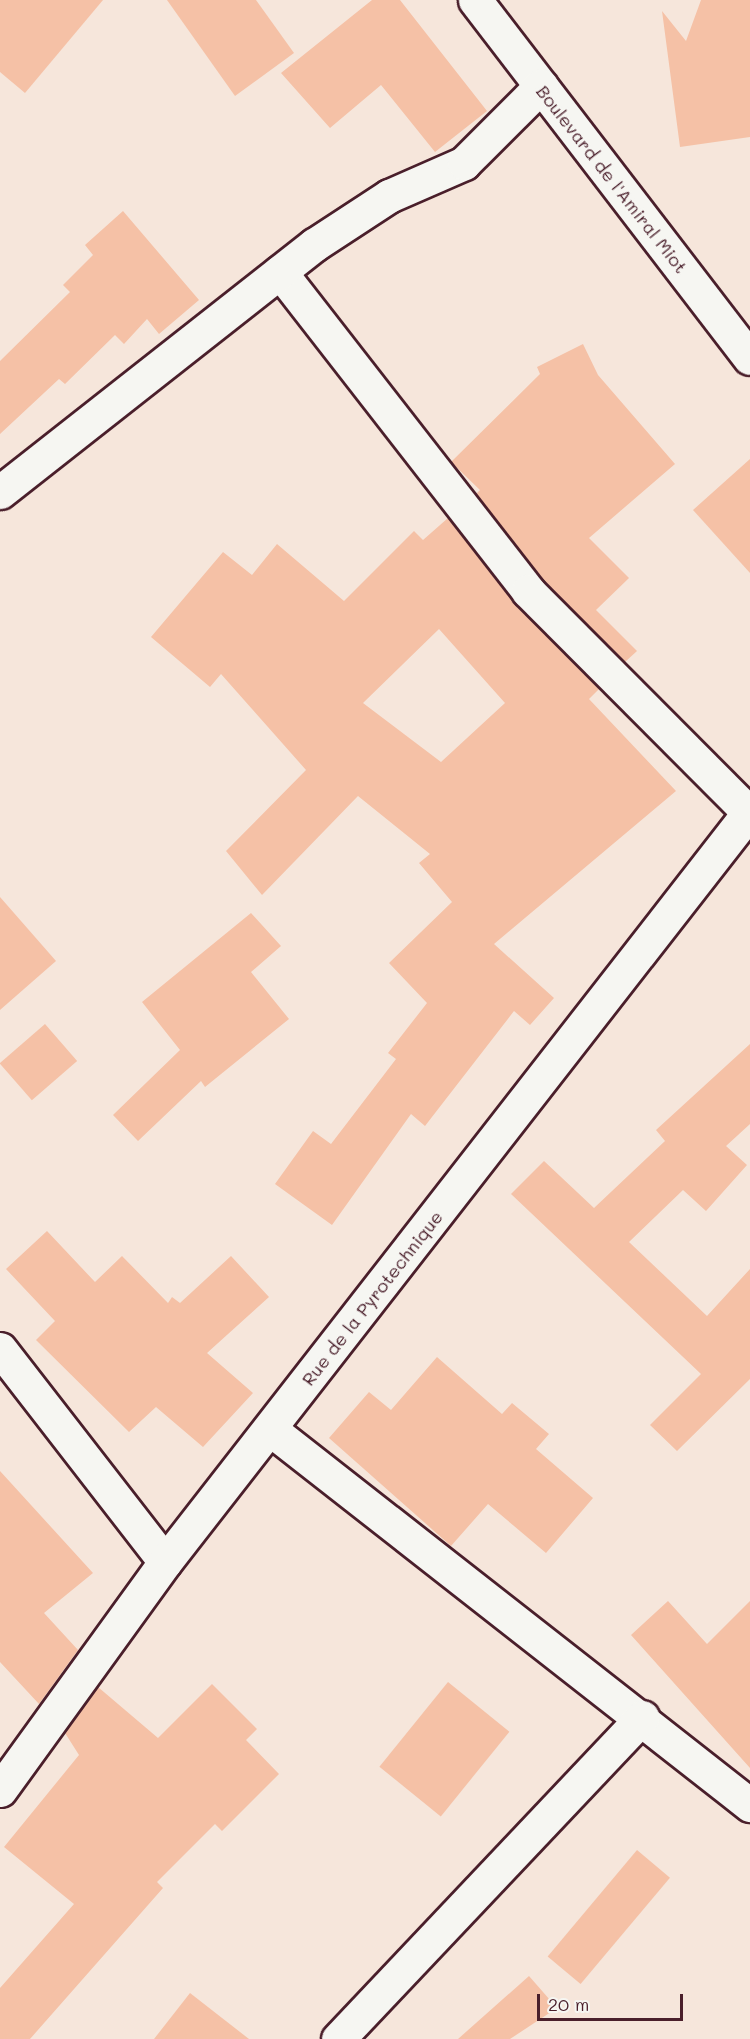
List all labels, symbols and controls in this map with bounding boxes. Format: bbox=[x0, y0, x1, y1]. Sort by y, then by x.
street label: Boulevard de l'Amiral Miot bbox=[532, 81, 692, 277]
street label: Rue de la Pyrotechnique bbox=[297, 1206, 447, 1390]
scale bar bbox=[540, 1982, 686, 2020]
text: 20 m bbox=[548, 1992, 589, 2016]

